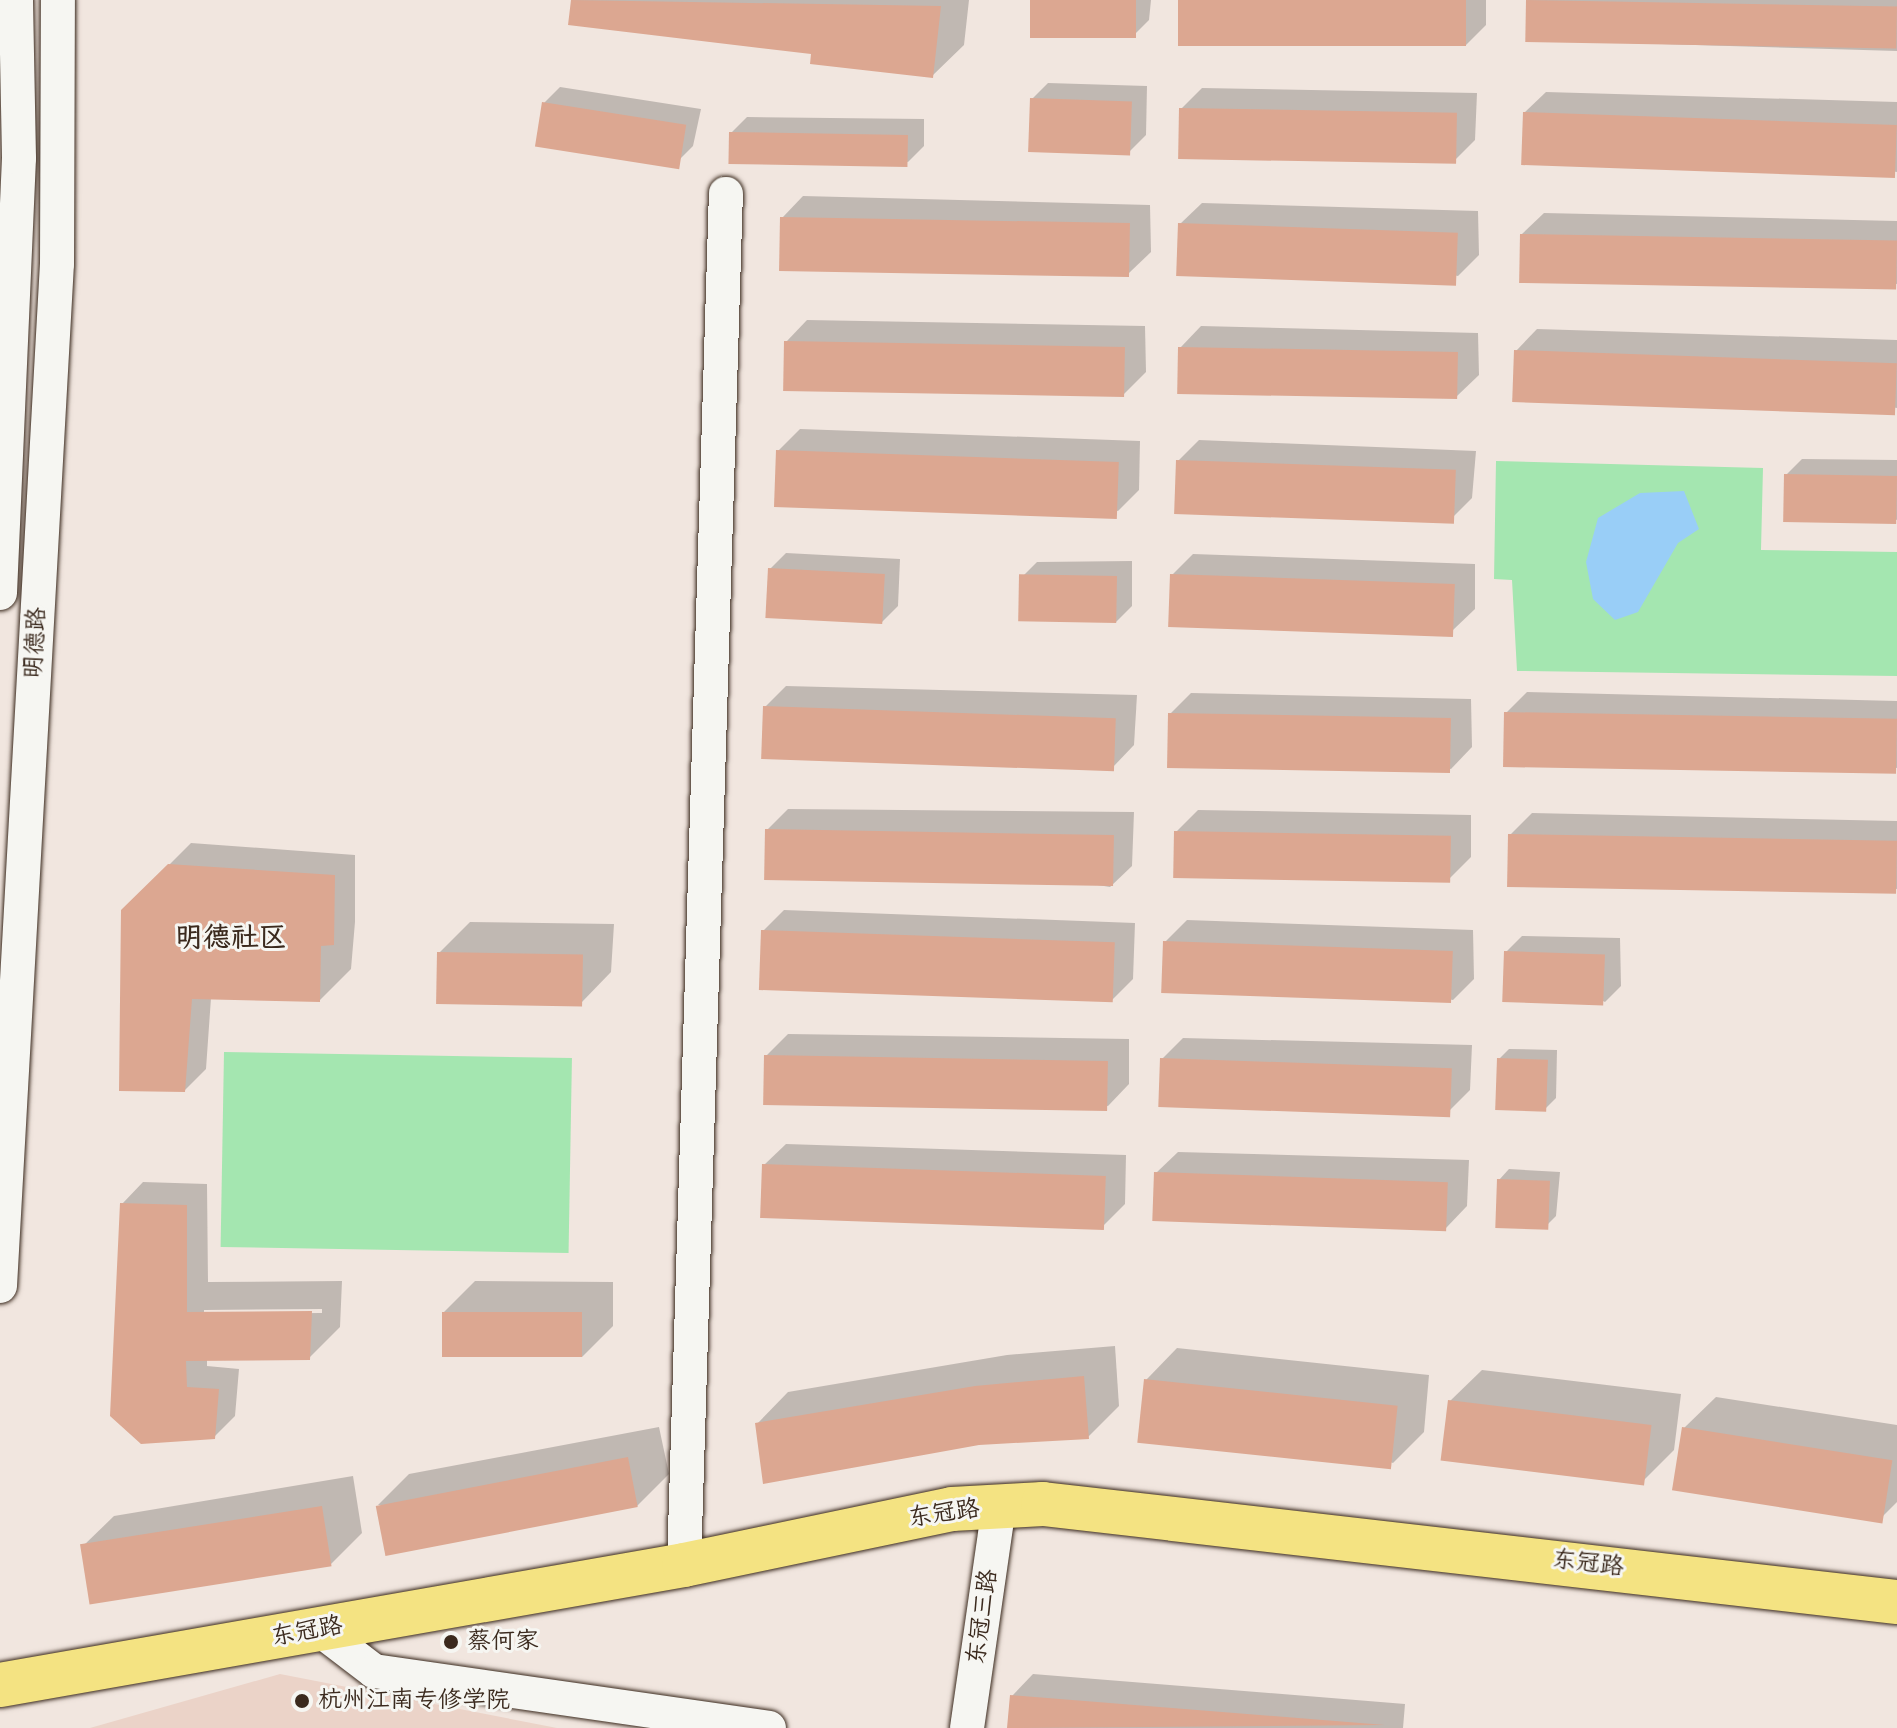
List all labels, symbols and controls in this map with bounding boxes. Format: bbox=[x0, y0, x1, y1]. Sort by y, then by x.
street label: 明德路 bbox=[20, 606, 52, 680]
district label: 明德社区 bbox=[175, 922, 287, 956]
street label: 东冠路 bbox=[906, 1495, 982, 1533]
street label: 东冠路 bbox=[1551, 1545, 1625, 1583]
street label: 东冠三路 bbox=[962, 1567, 1004, 1667]
street label: 东冠路 bbox=[269, 1612, 345, 1652]
place label: 蔡何家 bbox=[467, 1628, 539, 1656]
marker: 蔡何家 bbox=[442, 1633, 460, 1651]
place label: 杭州江南专修学院 bbox=[318, 1687, 510, 1715]
marker: 杭州江南专修学院 bbox=[293, 1692, 311, 1710]

